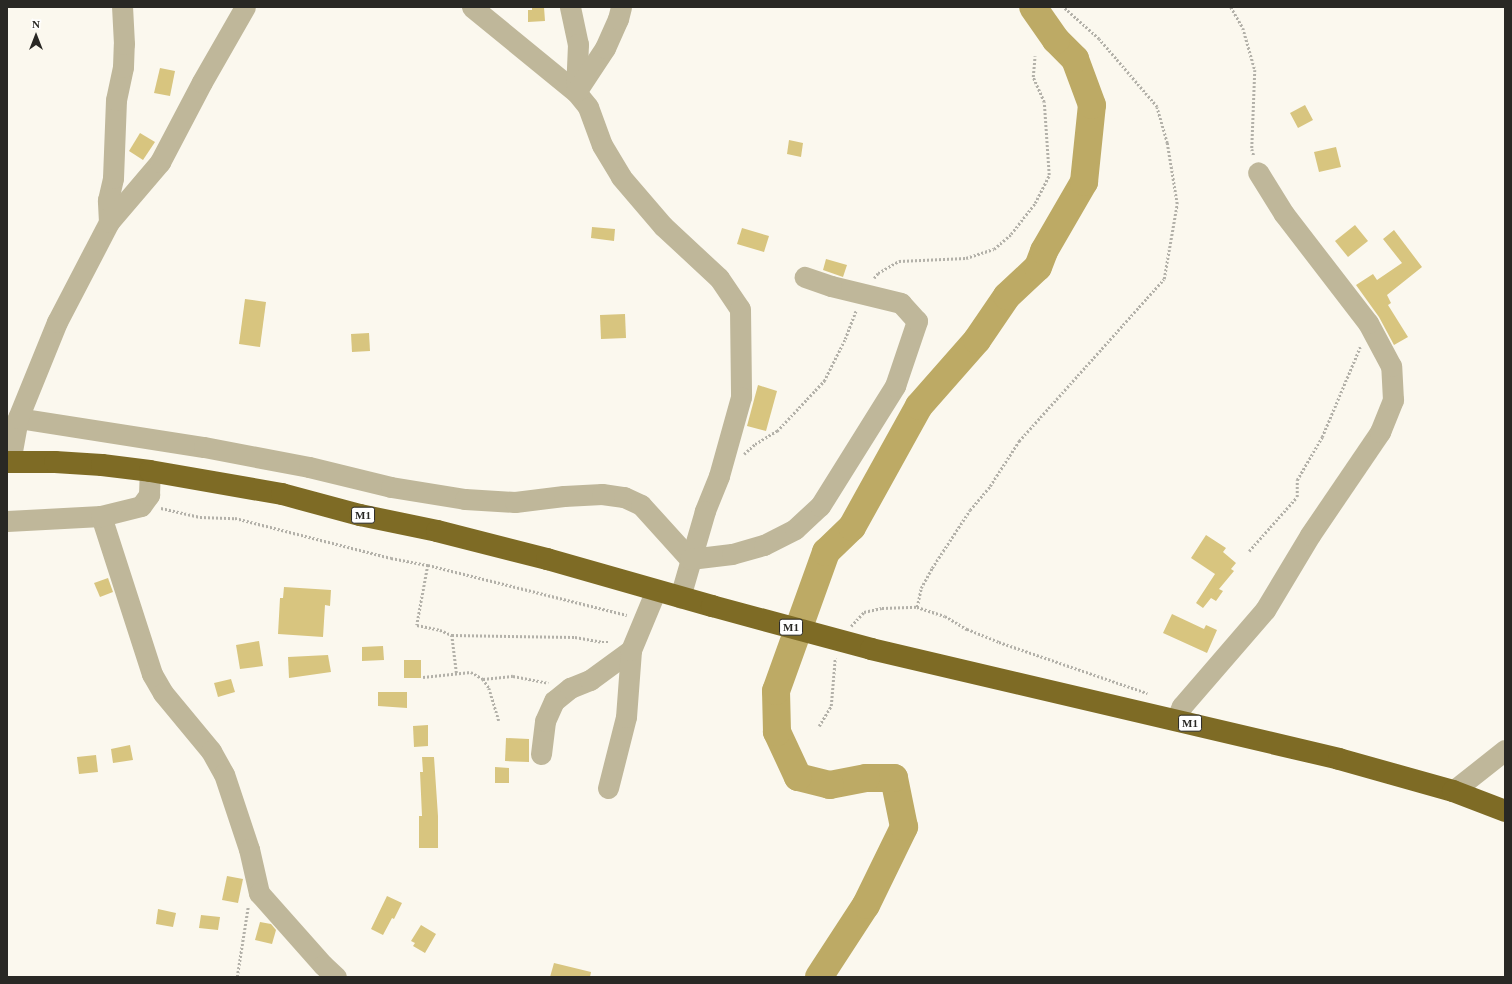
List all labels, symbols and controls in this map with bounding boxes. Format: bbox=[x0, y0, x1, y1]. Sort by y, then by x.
north arrow bbox=[16, 16, 56, 56]
text: N bbox=[32, 18, 40, 30]
road number: M1 bbox=[351, 506, 375, 524]
road number: M1 bbox=[779, 618, 803, 636]
road number: M1 bbox=[1178, 714, 1202, 732]

